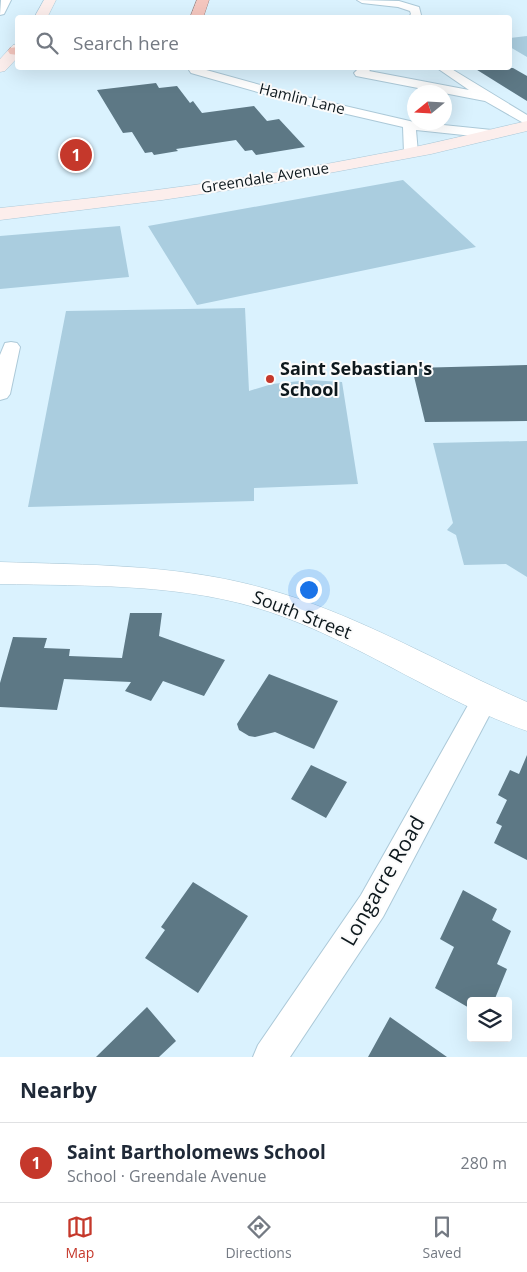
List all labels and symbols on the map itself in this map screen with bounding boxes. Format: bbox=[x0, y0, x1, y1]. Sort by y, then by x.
street label: Hamlin Lane bbox=[257, 78, 347, 118]
north arrow bbox=[407, 85, 452, 130]
pin: 1 bbox=[60, 136, 92, 174]
street label: Greendale Avenue bbox=[200, 157, 330, 197]
place label: Saint Sebastian's School bbox=[280, 356, 432, 401]
marker: Saint Sebastian's School bbox=[264, 373, 276, 385]
your location bbox=[296, 577, 322, 603]
street label: South Street bbox=[249, 584, 355, 644]
street label: Longacre Road bbox=[334, 810, 431, 951]

